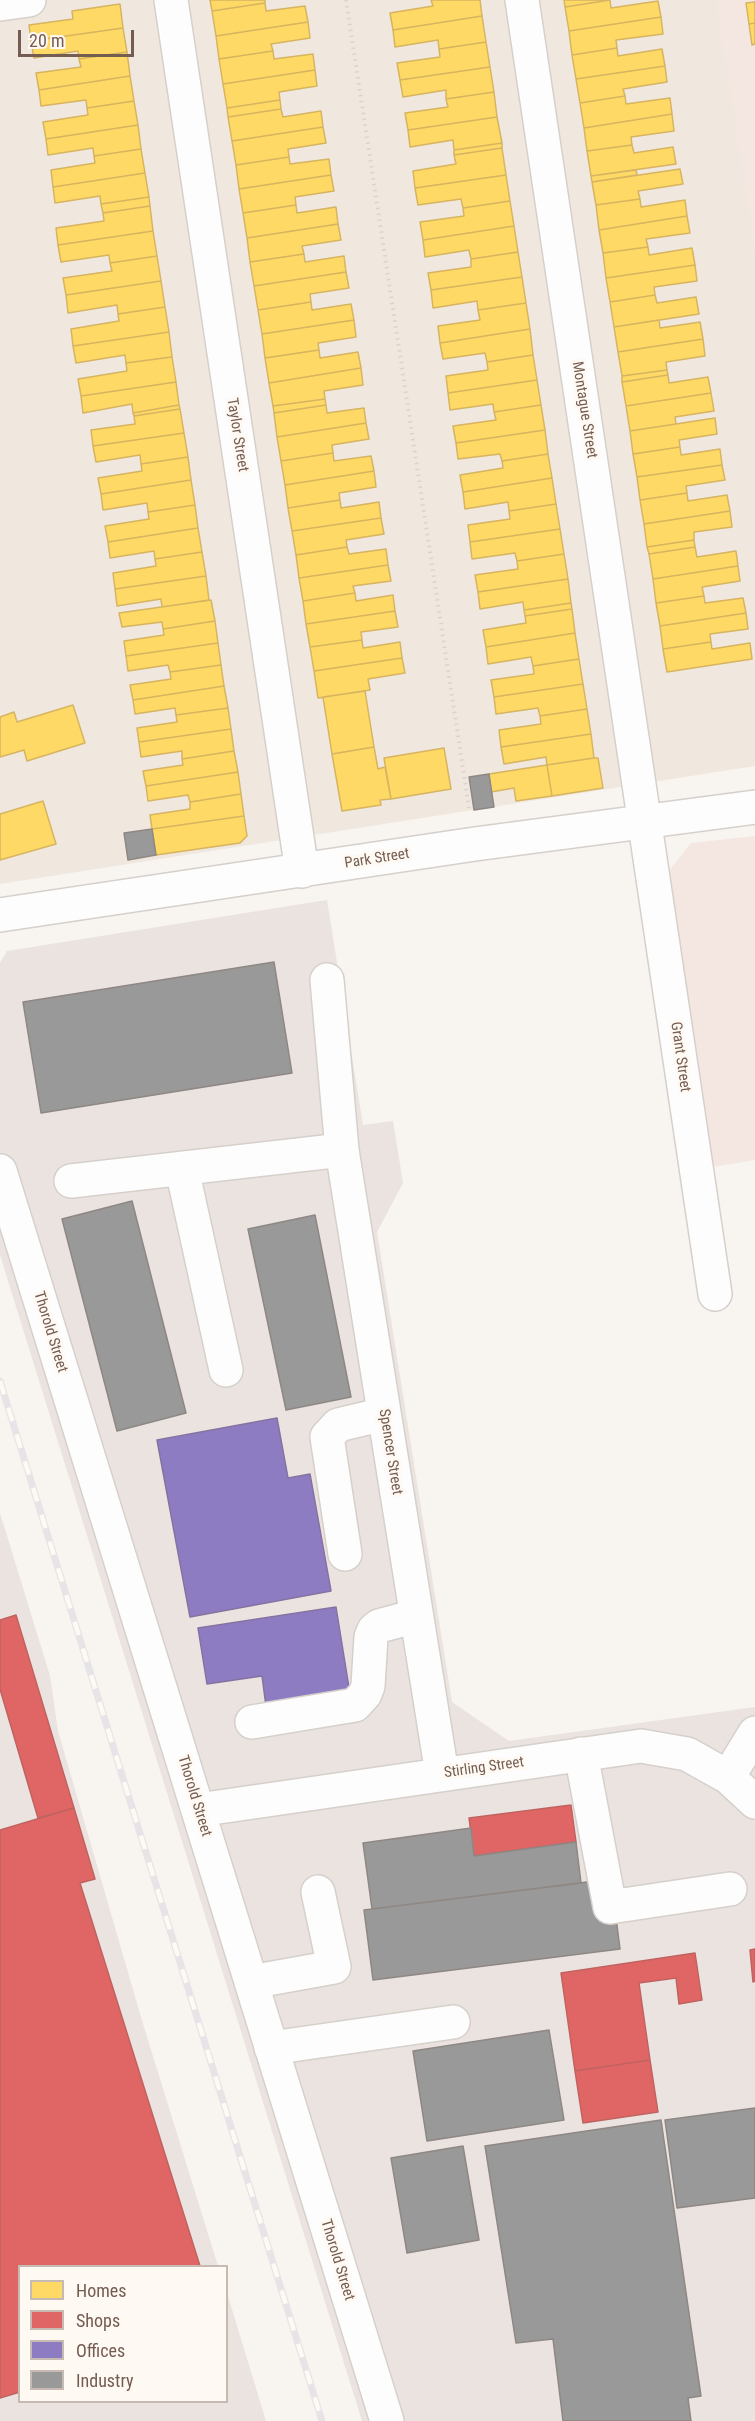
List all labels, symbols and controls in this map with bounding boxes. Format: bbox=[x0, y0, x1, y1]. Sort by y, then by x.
scale bar bbox=[21, 18, 136, 56]
text: 20 m bbox=[29, 30, 64, 51]
street label: Montague Street bbox=[567, 360, 601, 460]
street label: Taylor Street bbox=[222, 397, 252, 473]
street label: Park Street bbox=[343, 845, 411, 873]
street label: Grant Street bbox=[666, 1021, 694, 1093]
street label: Thorold Street bbox=[29, 1289, 71, 1375]
street label: Spencer Street bbox=[374, 1408, 406, 1496]
street label: Thorold Street bbox=[173, 1753, 215, 1839]
street label: Stirling Street bbox=[443, 1753, 525, 1783]
street label: Thorold Street bbox=[316, 2217, 358, 2303]
legend bbox=[18, 2265, 228, 2403]
text: Homes bbox=[76, 2280, 126, 2301]
text: Shops bbox=[76, 2310, 120, 2331]
text: Offices bbox=[76, 2340, 125, 2361]
text: Industry bbox=[76, 2370, 134, 2391]

